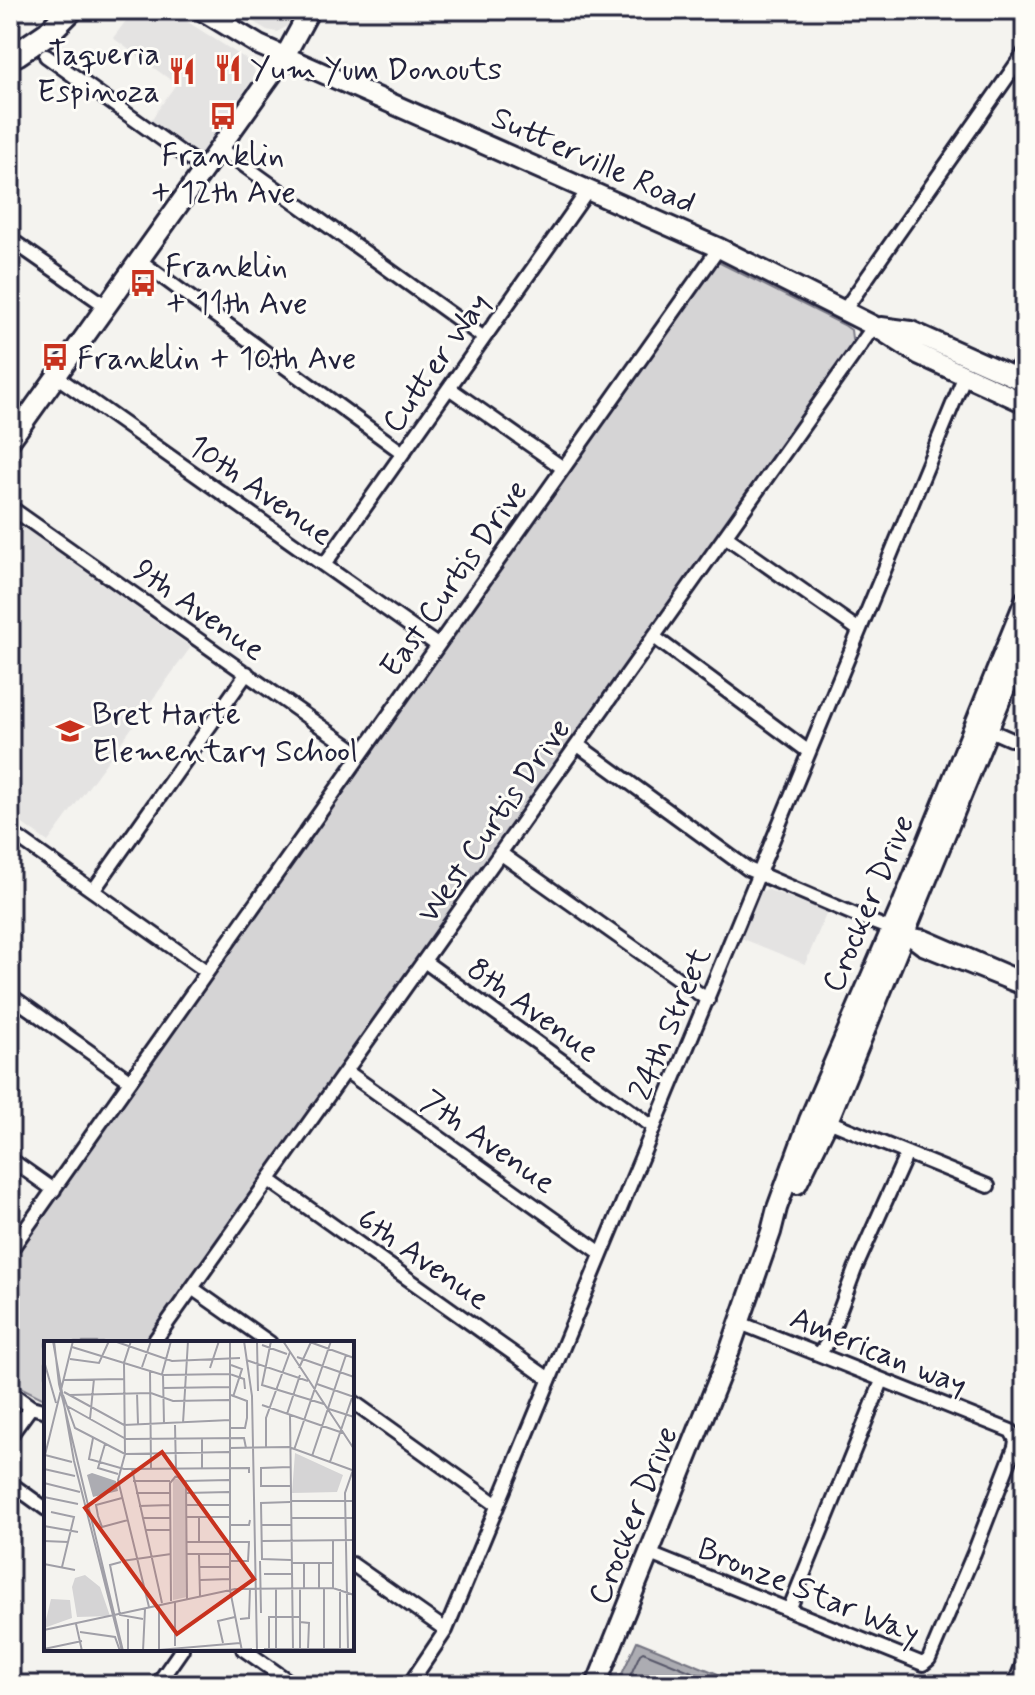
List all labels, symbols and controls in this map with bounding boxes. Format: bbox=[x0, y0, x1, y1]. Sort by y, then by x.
place label: Taqueria Espinoza bbox=[37, 34, 160, 113]
place label: Yum Yum Donouts bbox=[250, 49, 502, 91]
restaurant icon: Yum Yum Donouts bbox=[213, 53, 243, 83]
restaurant icon: Taqueria Espinoza bbox=[167, 56, 197, 86]
street label: Sutterville Road bbox=[485, 97, 702, 225]
bus stop icon: Franklin + 12th Ave bbox=[208, 101, 238, 131]
place label: Franklin + 12th Ave bbox=[150, 135, 296, 214]
place label: Franklin + 11th Ave bbox=[165, 246, 308, 325]
bus stop icon: Franklin + 11th Ave bbox=[128, 268, 158, 298]
street label: Cutter Way bbox=[373, 285, 500, 442]
place label: Franklin + 10th Ave bbox=[77, 338, 356, 380]
bus stop icon: Franklin + 10th Ave bbox=[40, 342, 70, 372]
street label: 10th Avenue bbox=[179, 425, 341, 556]
street label: East Curtis Drive bbox=[371, 472, 538, 686]
street label: 9th Avenue bbox=[125, 550, 273, 671]
place label: Bret Harte Elementary School bbox=[92, 694, 358, 773]
street label: West Curtis Drive bbox=[408, 710, 581, 932]
school or university icon: Bret Harte Elementary School bbox=[55, 716, 85, 746]
street label: Crocker Drive bbox=[813, 809, 925, 999]
street label: 24th Street bbox=[620, 941, 722, 1107]
street label: 8th Avenue bbox=[458, 948, 607, 1073]
street label: 7th Avenue bbox=[412, 1081, 564, 1204]
street label: 6th Avenue bbox=[348, 1199, 497, 1321]
street label: American way bbox=[784, 1297, 973, 1406]
inset map bbox=[44, 1341, 354, 1651]
street label: Crocker Drive bbox=[579, 1420, 689, 1611]
street label: Bronze Star Way bbox=[691, 1528, 925, 1655]

